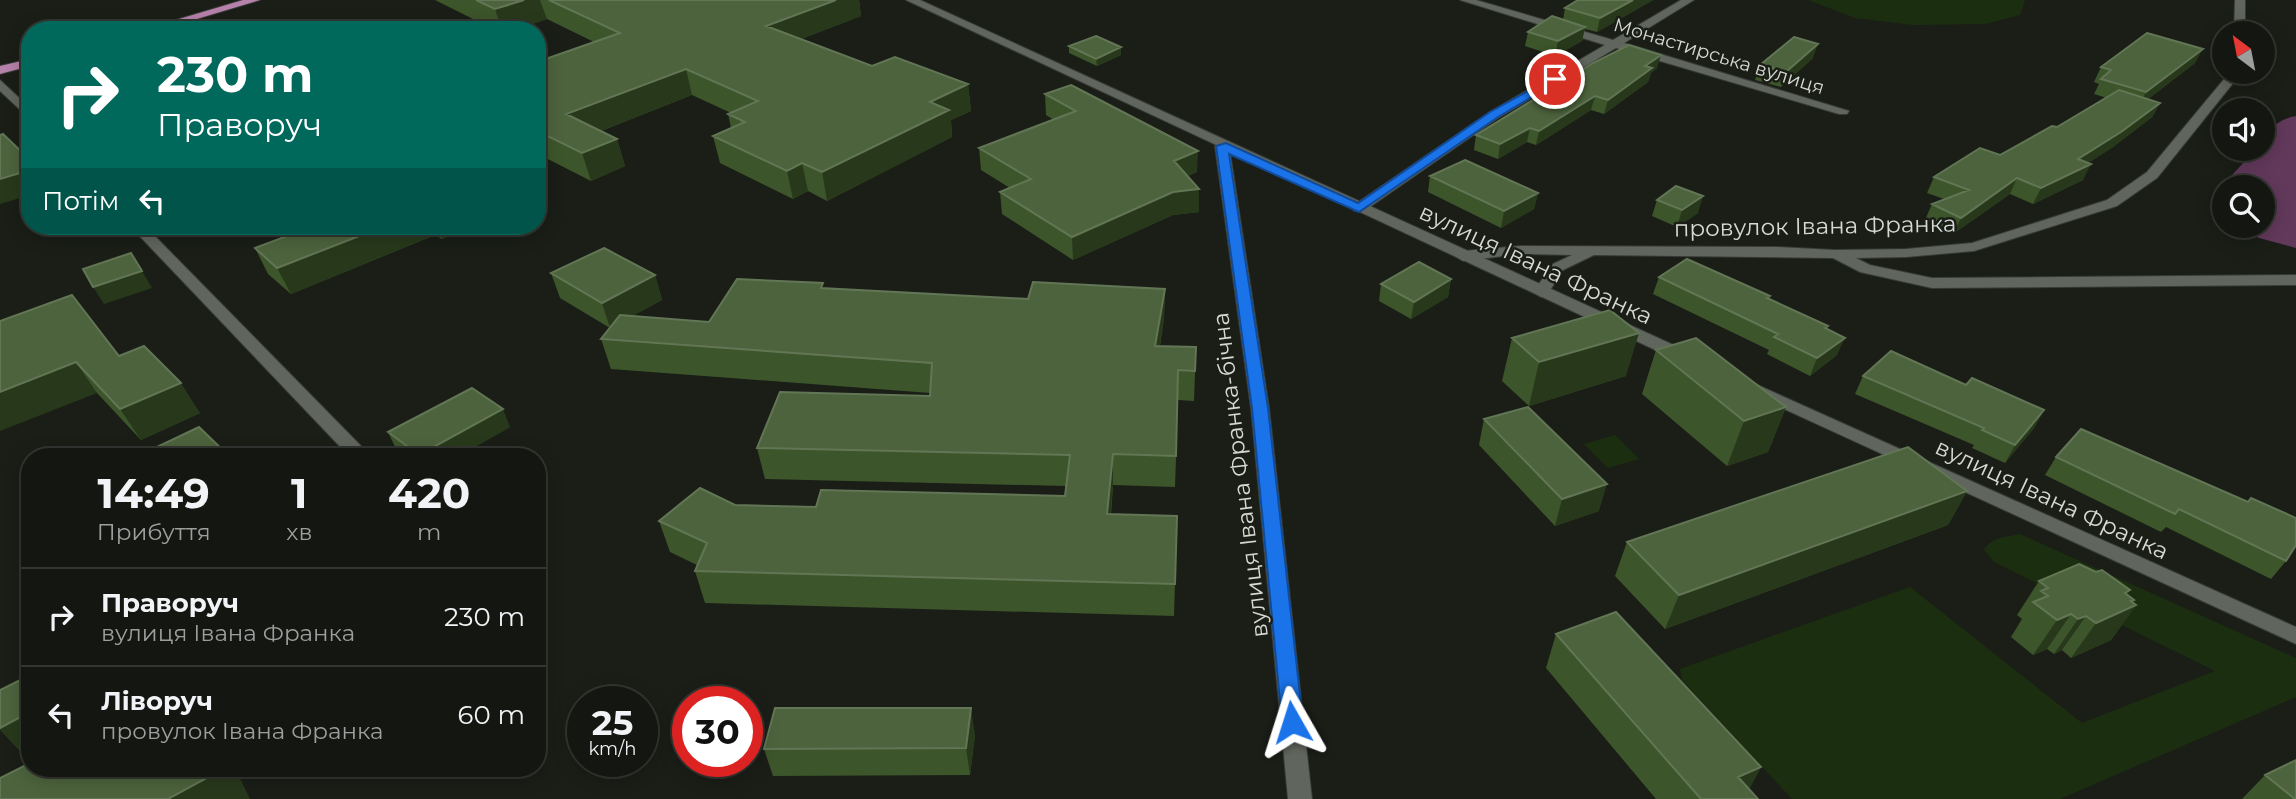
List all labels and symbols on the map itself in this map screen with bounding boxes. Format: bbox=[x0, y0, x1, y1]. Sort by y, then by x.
street label: Монастирська вулиця bbox=[1611, 13, 1827, 99]
north arrow bbox=[2212, 21, 2275, 84]
pin bbox=[1525, 49, 1585, 109]
street label: вулиця Івана Франка bbox=[1415, 198, 1657, 330]
street label: провулок Івана Франка bbox=[1674, 210, 1956, 242]
street label: вулиця Івана Франка-бічна bbox=[1206, 311, 1274, 639]
street label: вулиця Івана Франка bbox=[1931, 433, 2173, 565]
position arrow bbox=[1255, 685, 1329, 759]
speed limit sign: 30 bbox=[672, 686, 763, 777]

